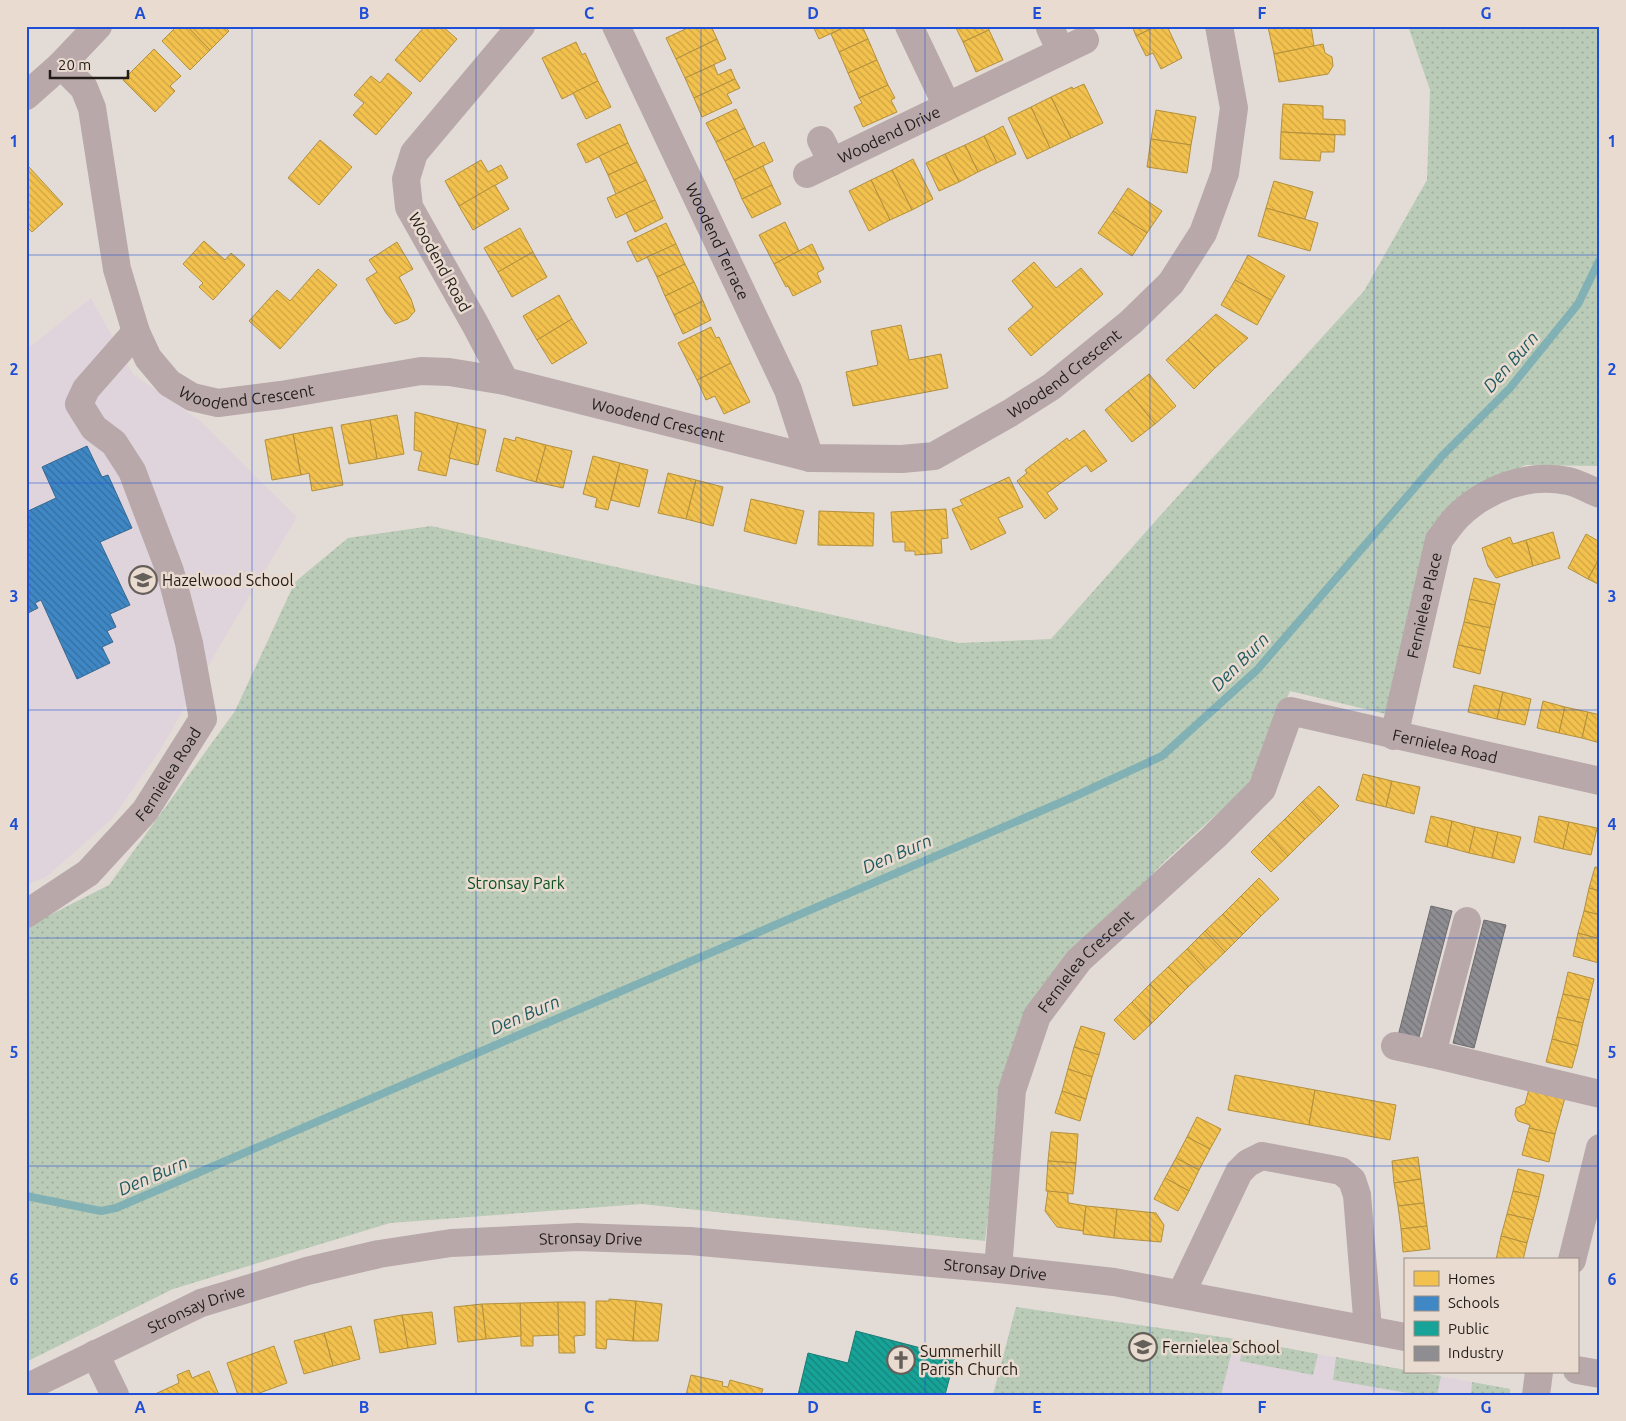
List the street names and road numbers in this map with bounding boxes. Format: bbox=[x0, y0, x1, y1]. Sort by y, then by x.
street label: Woodend Drive bbox=[835, 102, 943, 167]
street label: Woodend Terrace bbox=[682, 180, 753, 303]
street label: Woodend Road bbox=[405, 209, 475, 315]
street label: Woodend Crescent bbox=[1004, 325, 1125, 421]
street label: Woodend Crescent bbox=[176, 380, 316, 412]
street label: Woodend Crescent bbox=[590, 394, 728, 445]
street label: Fernielea Place bbox=[1403, 551, 1445, 660]
street label: Fernielea Road bbox=[132, 724, 204, 825]
street label: Fernielea Road bbox=[1391, 725, 1499, 767]
street label: Fernielea Crescent bbox=[1034, 906, 1137, 1016]
street label: Stronsay Drive bbox=[539, 1228, 643, 1248]
street label: Stronsay Drive bbox=[943, 1255, 1048, 1283]
street label: Stronsay Drive bbox=[145, 1281, 247, 1337]

